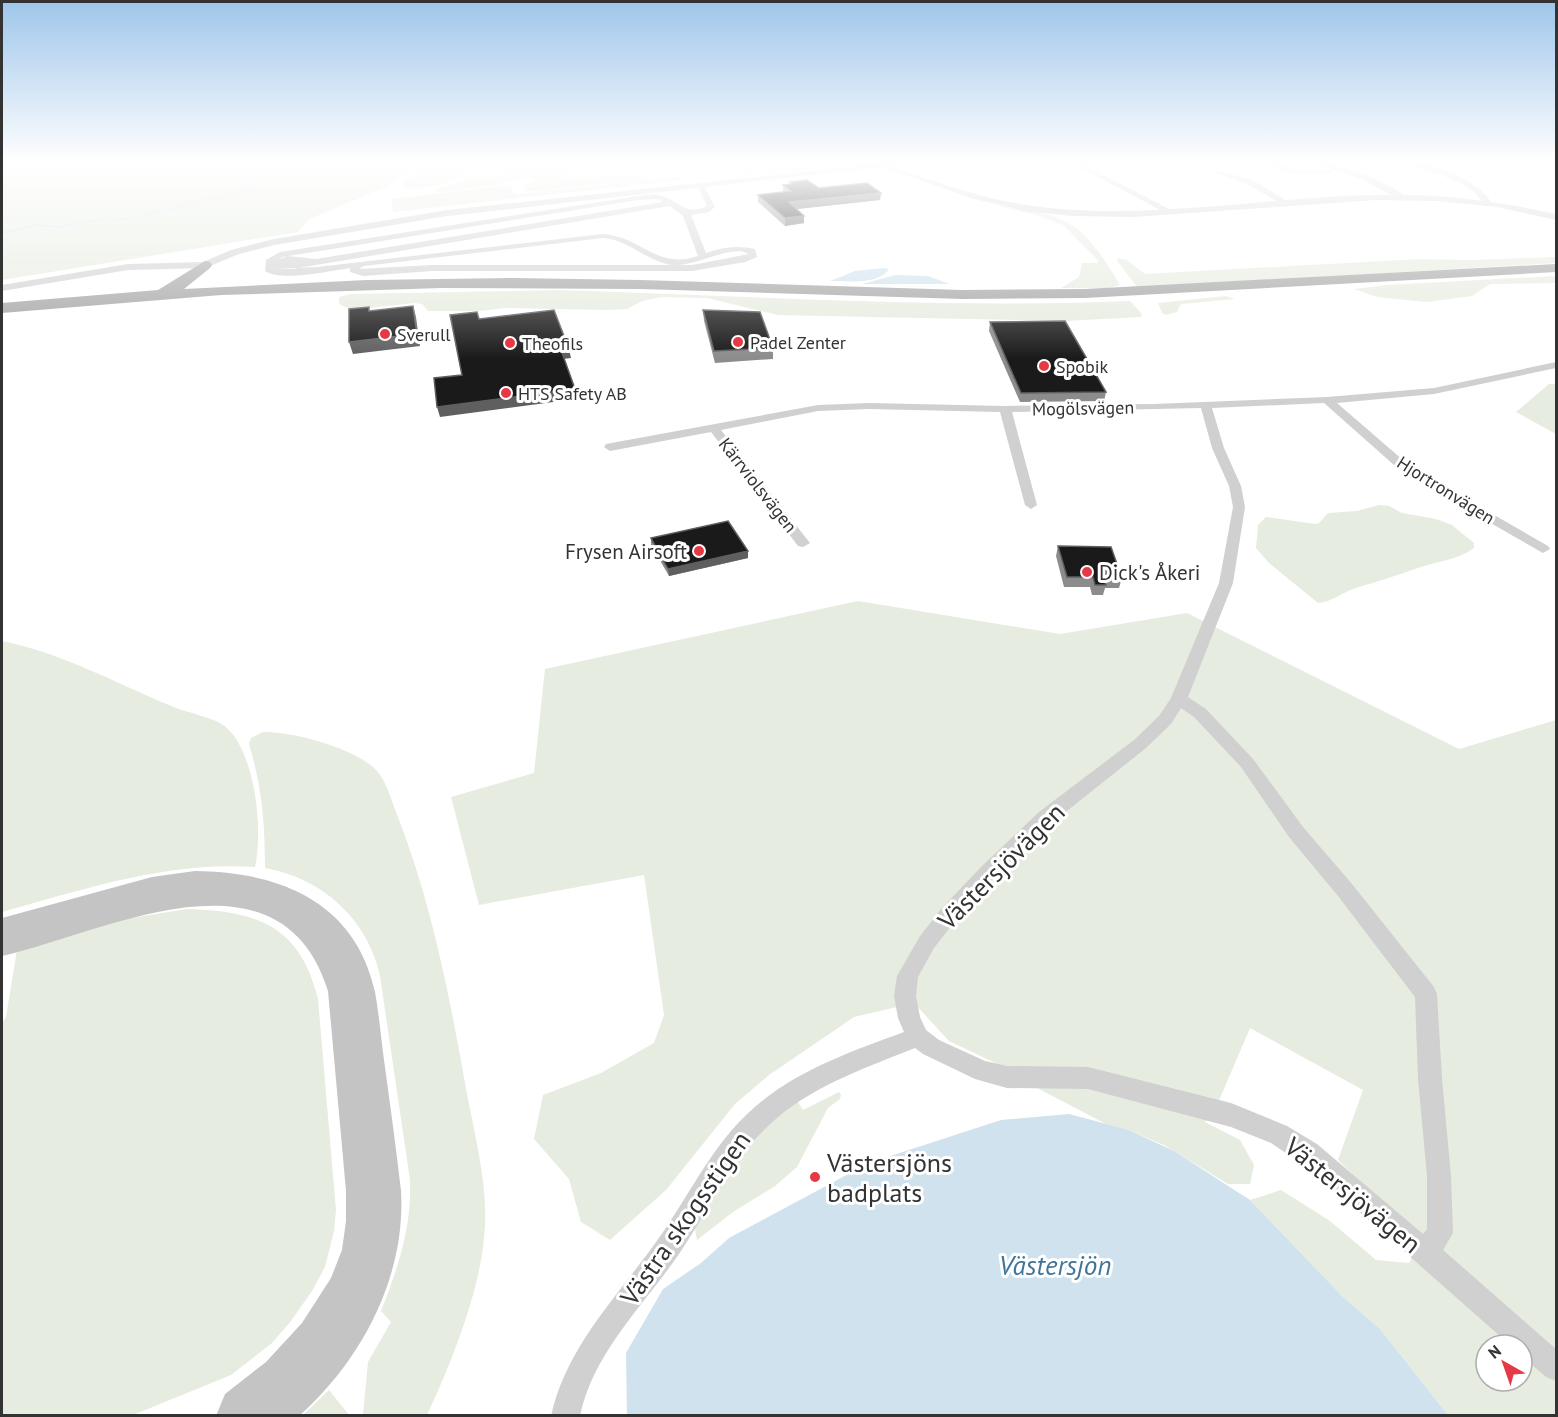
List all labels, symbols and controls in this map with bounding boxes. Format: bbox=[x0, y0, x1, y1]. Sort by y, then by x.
place label: Sverull bbox=[397, 323, 451, 346]
marker: Sverull bbox=[378, 327, 392, 341]
place label: Padel Zenter bbox=[750, 331, 846, 354]
place label: Theofils bbox=[522, 332, 583, 355]
marker: Padel Zenter bbox=[731, 335, 745, 349]
marker: Theofils bbox=[503, 336, 517, 350]
place label: Spobik bbox=[1056, 355, 1108, 378]
marker: Spobik bbox=[1037, 359, 1051, 373]
place label: HTS Safety AB bbox=[518, 382, 627, 405]
marker: HTS Safety AB bbox=[499, 386, 513, 400]
street label: Mogölsvägen bbox=[1032, 396, 1134, 420]
street label: Kärrviolsvägen bbox=[714, 433, 802, 537]
street label: Hjortronvägen bbox=[1393, 451, 1499, 529]
place label: Frysen Airsoft bbox=[565, 538, 687, 565]
marker: Frysen Airsoft bbox=[692, 544, 706, 558]
place label: Dick's Åkeri bbox=[1099, 559, 1200, 586]
marker: Dick's Åkeri bbox=[1080, 565, 1094, 579]
street label: Västersjövägen bbox=[930, 796, 1071, 937]
street label: Västra skogsstigen bbox=[612, 1125, 757, 1312]
street label: Västersjövägen bbox=[1277, 1129, 1428, 1260]
place label: Västersjöns badplats bbox=[826, 1146, 952, 1209]
marker: Västersjöns badplats bbox=[808, 1170, 822, 1184]
water label: Västersjön bbox=[999, 1248, 1111, 1282]
north arrow bbox=[1474, 1333, 1534, 1393]
text: N bbox=[1484, 1340, 1505, 1363]

